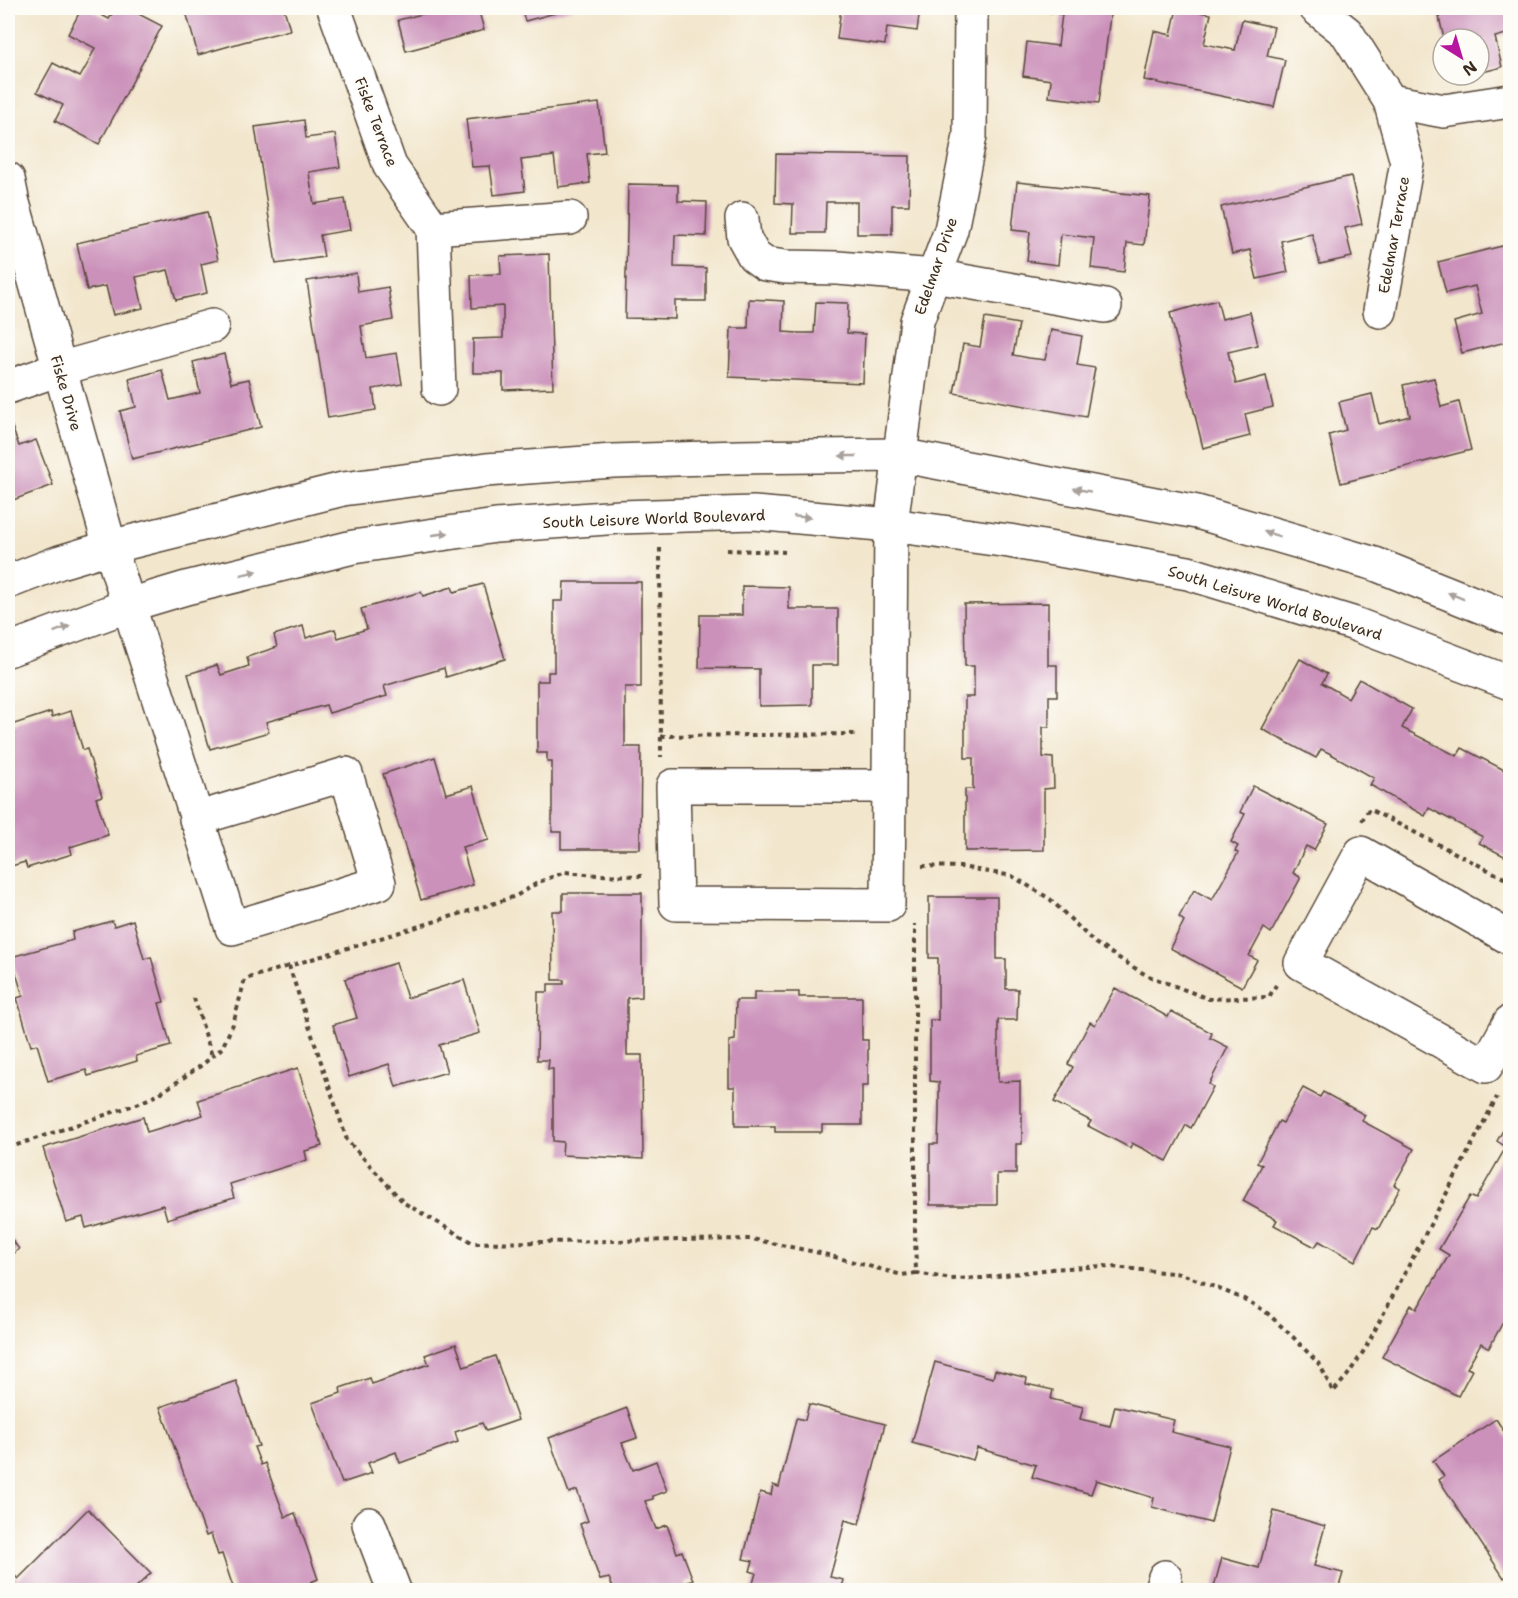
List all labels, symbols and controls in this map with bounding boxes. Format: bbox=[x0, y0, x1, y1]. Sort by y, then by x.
north arrow bbox=[1431, 27, 1491, 87]
text: N bbox=[1458, 56, 1481, 81]
street label: Fiske Terrace bbox=[350, 74, 402, 170]
street label: Edelmar Terrace bbox=[1374, 175, 1414, 295]
street label: Edelmar Drive bbox=[910, 214, 962, 318]
street label: Fiske Drive bbox=[46, 353, 86, 433]
one-way arrow bbox=[839, 451, 858, 461]
one-way arrow bbox=[1072, 486, 1091, 495]
street label: South Leisure World Boulevard bbox=[542, 505, 766, 533]
one-way arrow bbox=[792, 512, 811, 522]
one-way arrow bbox=[1263, 529, 1281, 538]
one-way arrow bbox=[430, 530, 449, 539]
street label: South Leisure World Boulevard bbox=[1166, 561, 1385, 645]
one-way arrow bbox=[240, 568, 258, 577]
one-way arrow bbox=[1447, 591, 1465, 600]
one-way arrow bbox=[53, 624, 71, 633]

